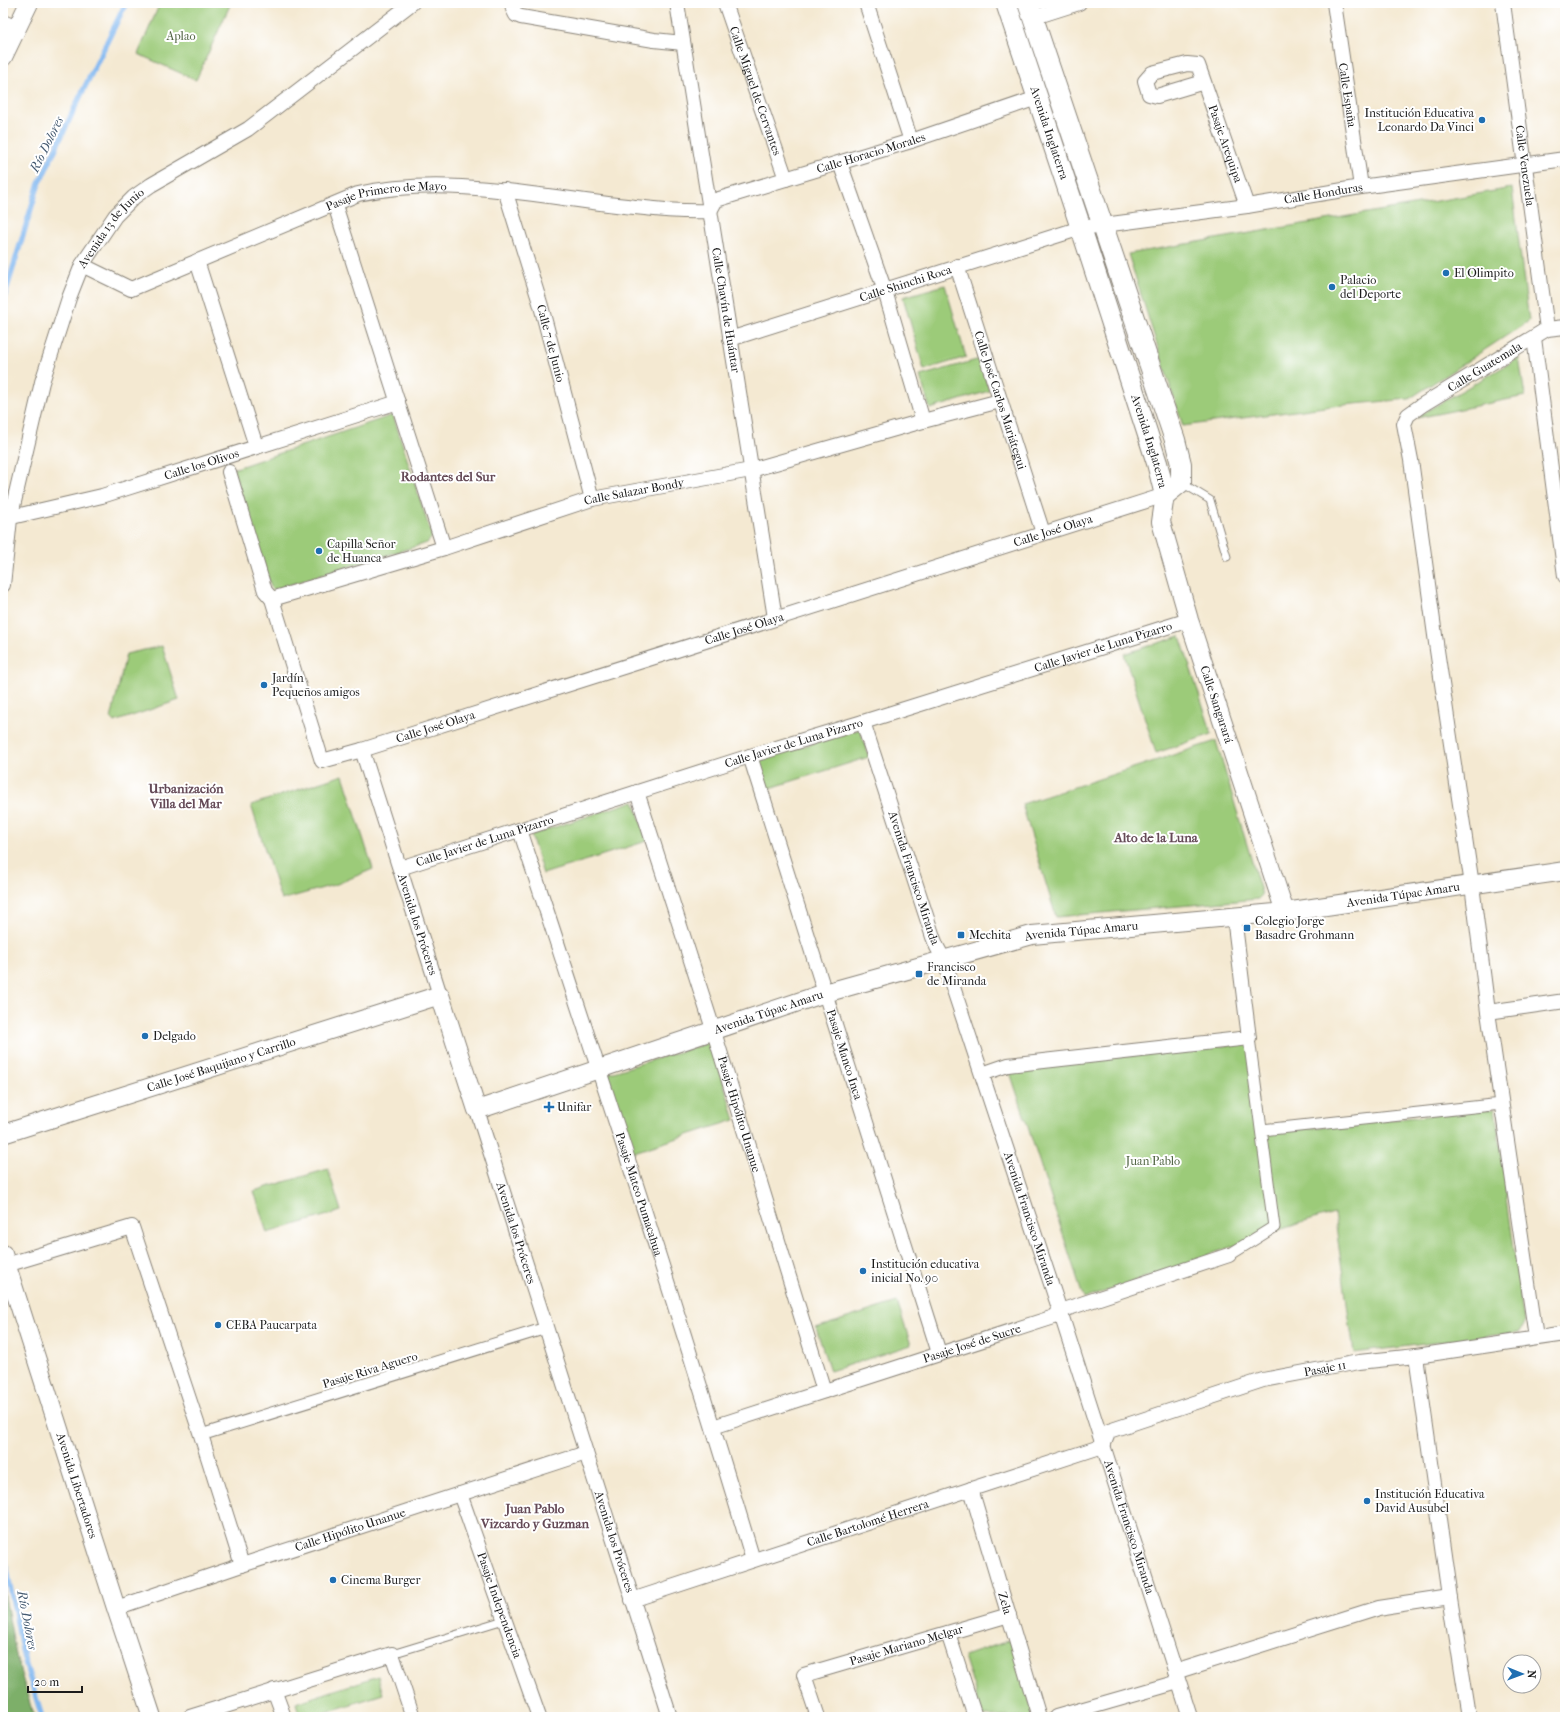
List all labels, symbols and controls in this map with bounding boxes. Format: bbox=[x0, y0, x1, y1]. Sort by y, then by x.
street label: Calle Miguel de Cervantes bbox=[727, 25, 784, 158]
park label: Aplao bbox=[165, 29, 196, 43]
street label: Calle España bbox=[1336, 62, 1359, 129]
street label: Avenida Inglaterra bbox=[1027, 84, 1071, 182]
street label: Pasaje Arequipa bbox=[1205, 103, 1246, 185]
place label: Institución Educativa Leonardo Da Vinci bbox=[1364, 106, 1474, 134]
water label: Río Dolores bbox=[26, 113, 67, 175]
marker: Institución Educativa Leonardo Da Vinci bbox=[1477, 115, 1487, 125]
street label: Calle Venezuela bbox=[1513, 124, 1537, 207]
street label: Calle Horacio Morales bbox=[815, 129, 928, 176]
street label: Pasaje Primero de Mayo bbox=[324, 179, 447, 214]
street label: Calle Honduras bbox=[1283, 180, 1364, 207]
street label: Avenida 13 de Junio bbox=[74, 185, 147, 272]
street label: Calle Chavín de Huántar bbox=[709, 246, 743, 375]
street label: Calle Shinchi Roca bbox=[858, 262, 954, 305]
place label: El Olimpito bbox=[1454, 266, 1514, 280]
marker: El Olimpito bbox=[1441, 268, 1451, 278]
place label: Palacio del Deporte bbox=[1340, 273, 1401, 301]
marker: Palacio del Deporte bbox=[1327, 282, 1337, 292]
street label: Calle 7 de Junio bbox=[534, 303, 568, 384]
street label: Calle José Carlos Mariátegui bbox=[971, 329, 1029, 472]
street label: Calle Guatemala bbox=[1445, 339, 1525, 395]
street label: Avenida Inglaterra bbox=[1128, 392, 1170, 490]
street label: Calle los Olivos bbox=[162, 446, 241, 483]
district label: Rodantes del Sur bbox=[401, 469, 496, 484]
street label: Calle Salazar Bondy bbox=[582, 475, 686, 508]
street label: Calle José Olaya bbox=[1012, 511, 1095, 550]
place label: Capilla Señor de Huanca bbox=[327, 537, 396, 565]
marker: Capilla Señor de Huanca bbox=[314, 546, 324, 556]
street label: Calle José Olaya bbox=[703, 609, 786, 648]
street label: Calle Javier de Luna Pizarro bbox=[1032, 619, 1174, 675]
street label: Calle Sangarará bbox=[1197, 664, 1236, 745]
place label: Jardín Pequeños amigos bbox=[271, 671, 360, 699]
marker: Jardín Pequeños amigos bbox=[259, 680, 269, 690]
street label: Calle José Olaya bbox=[394, 707, 477, 746]
street label: Calle Javier de Luna Pizarro bbox=[723, 715, 864, 771]
district label: Urbanización Villa del Mar bbox=[147, 781, 224, 811]
street label: Avenida Francisco Miranda bbox=[885, 808, 943, 947]
street label: Calle Javier de Luna Pizarro bbox=[414, 812, 555, 869]
district label: Alto de la Luna bbox=[1113, 830, 1199, 845]
street label: Avenida los Próceres bbox=[395, 871, 440, 977]
street label: Avenida Túpac Amaru bbox=[1345, 879, 1461, 910]
place label: Colegio Jorge Basadre Grohmann bbox=[1255, 914, 1354, 942]
street label: Avenida Túpac Amaru bbox=[1022, 918, 1139, 944]
marker: Colegio Jorge Basadre Grohmann bbox=[1242, 923, 1252, 933]
place label: Mechita bbox=[969, 928, 1012, 942]
marker: Mechita bbox=[956, 930, 966, 940]
place label: Francisco de Miranda bbox=[927, 960, 987, 988]
marker: Francisco de Miranda bbox=[914, 969, 924, 979]
street label: Avenida Túpac Amaru bbox=[711, 987, 825, 1037]
street label: Pasaje Manco Inca bbox=[824, 1007, 865, 1102]
place label: Delgado bbox=[153, 1029, 196, 1043]
marker: Delgado bbox=[140, 1031, 150, 1041]
street label: Calle José Baquijano y Carrillo bbox=[145, 1034, 297, 1095]
street label: Pasaje Hipólito Unanue bbox=[715, 1054, 764, 1174]
place label: Unifar bbox=[557, 1100, 592, 1114]
marker: Unifar bbox=[544, 1102, 554, 1112]
street label: Pasaje Mateo Pumacahua bbox=[613, 1130, 666, 1258]
street label: Avenida Francisco Miranda bbox=[1001, 1149, 1058, 1288]
park label: Juan Pablo bbox=[1125, 1154, 1180, 1168]
street label: Avenida los Próceres bbox=[493, 1179, 539, 1286]
place label: Institución educativa inicial No. 90 bbox=[871, 1257, 980, 1285]
marker: Institución educativa inicial No. 90 bbox=[858, 1266, 868, 1276]
place label: CEBA Paucarpata bbox=[226, 1318, 318, 1332]
marker: CEBA Paucarpata bbox=[213, 1320, 223, 1330]
street label: Pasaje José de Sucre bbox=[921, 1321, 1023, 1366]
street label: Pasaje Riva Aguero bbox=[321, 1349, 419, 1391]
street label: Pasaje 11 bbox=[1303, 1358, 1347, 1379]
street label: Avenida Libertadores bbox=[53, 1430, 101, 1541]
street label: Avenida Francisco Miranda bbox=[1101, 1457, 1157, 1596]
place label: Institución Educativa David Ausubel bbox=[1375, 1487, 1485, 1515]
street label: Avenida los Próceres bbox=[591, 1488, 637, 1595]
street label: Calle Bartolomé Herrera bbox=[805, 1496, 931, 1549]
marker: Institución Educativa David Ausubel bbox=[1362, 1496, 1372, 1506]
district label: Juan Pablo Vizcardo y Guzman bbox=[480, 1501, 589, 1532]
street label: Calle Hipólito Unanue bbox=[293, 1505, 407, 1554]
street label: Pasaje Independencia bbox=[474, 1550, 525, 1661]
place label: Cinema Burger bbox=[341, 1573, 421, 1587]
marker: Cinema Burger bbox=[328, 1575, 338, 1585]
water label: Río Dolores bbox=[14, 1588, 41, 1652]
street label: Zela bbox=[995, 1590, 1015, 1616]
street label: Pasaje Mariano Melgar bbox=[848, 1622, 966, 1668]
north arrow bbox=[1502, 1654, 1542, 1694]
scale bar bbox=[28, 1668, 82, 1694]
text: N bbox=[1525, 1670, 1538, 1679]
text: 20 m bbox=[34, 1675, 59, 1689]

